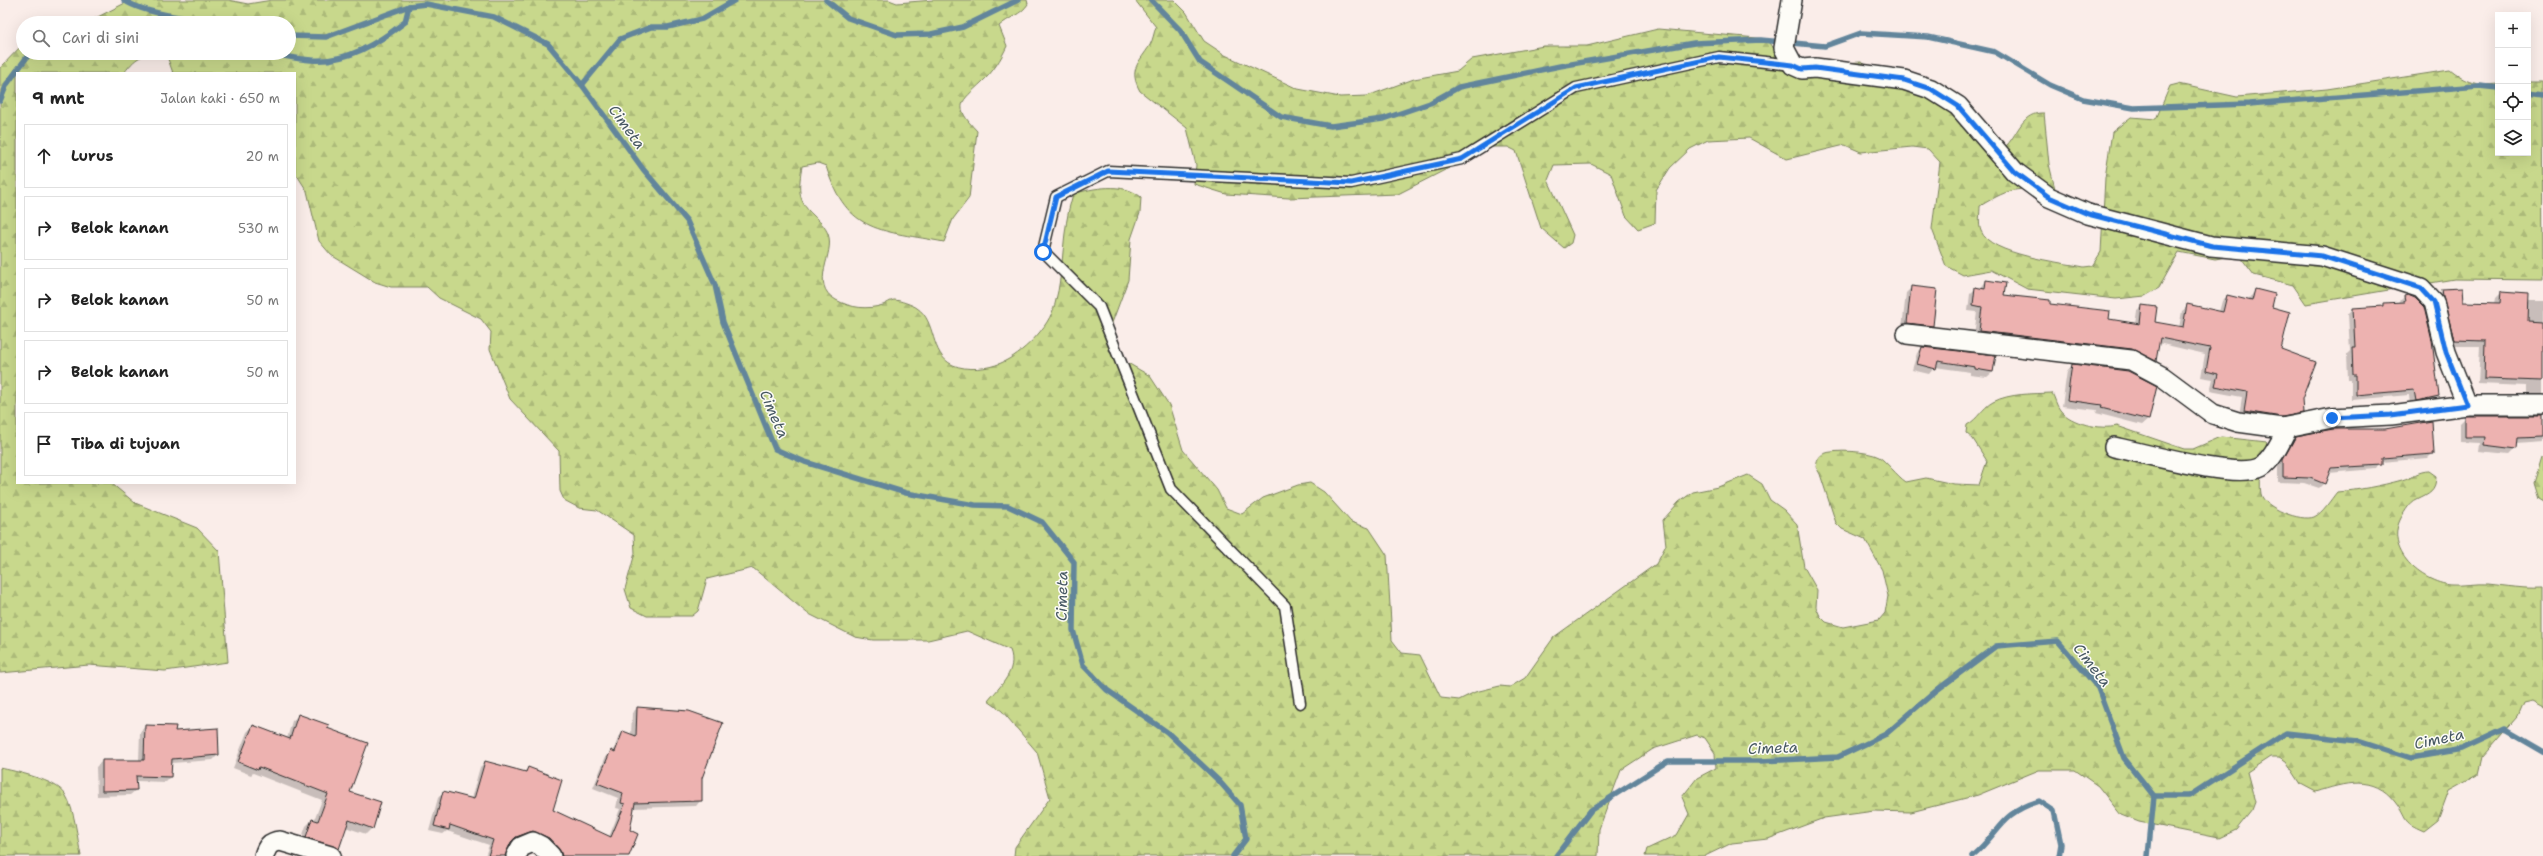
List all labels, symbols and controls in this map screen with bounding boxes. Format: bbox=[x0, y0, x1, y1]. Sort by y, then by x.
map controls bbox=[2495, 12, 2531, 156]
button: + bbox=[2495, 12, 2531, 48]
search box bbox=[16, 16, 296, 60]
icon: search bbox=[30, 27, 52, 49]
text: Cari di sini bbox=[62, 28, 139, 48]
button: − bbox=[2495, 48, 2531, 84]
button: locate bbox=[2495, 84, 2531, 120]
text: 9 mnt bbox=[32, 87, 85, 109]
text: Jalan kaki · 650 m bbox=[160, 90, 280, 107]
water label: Cimeta bbox=[604, 101, 650, 153]
button: layers bbox=[2495, 120, 2531, 156]
icon: ahead bbox=[33, 145, 55, 167]
text: Lurus bbox=[71, 146, 113, 166]
text: 20 m bbox=[246, 148, 279, 165]
icon: right bbox=[33, 217, 55, 239]
text: Belok kanan bbox=[71, 218, 169, 238]
text: 530 m bbox=[238, 220, 279, 237]
route start bbox=[1034, 243, 1052, 261]
icon: right bbox=[33, 289, 55, 311]
text: Belok kanan bbox=[71, 290, 169, 310]
text: 50 m bbox=[246, 292, 279, 309]
icon: right bbox=[33, 361, 55, 383]
text: Belok kanan bbox=[71, 362, 169, 382]
text: 50 m bbox=[246, 364, 279, 381]
water label: Cimeta bbox=[755, 387, 793, 441]
route end bbox=[2323, 409, 2341, 427]
icon: arrive bbox=[33, 433, 55, 455]
text: Tiba di tujuan bbox=[71, 434, 180, 454]
water label: Cimeta bbox=[1052, 571, 1072, 621]
water label: Cimeta bbox=[2069, 639, 2115, 691]
water label: Cimeta bbox=[2412, 724, 2466, 754]
water label: Cimeta bbox=[1747, 737, 1799, 759]

